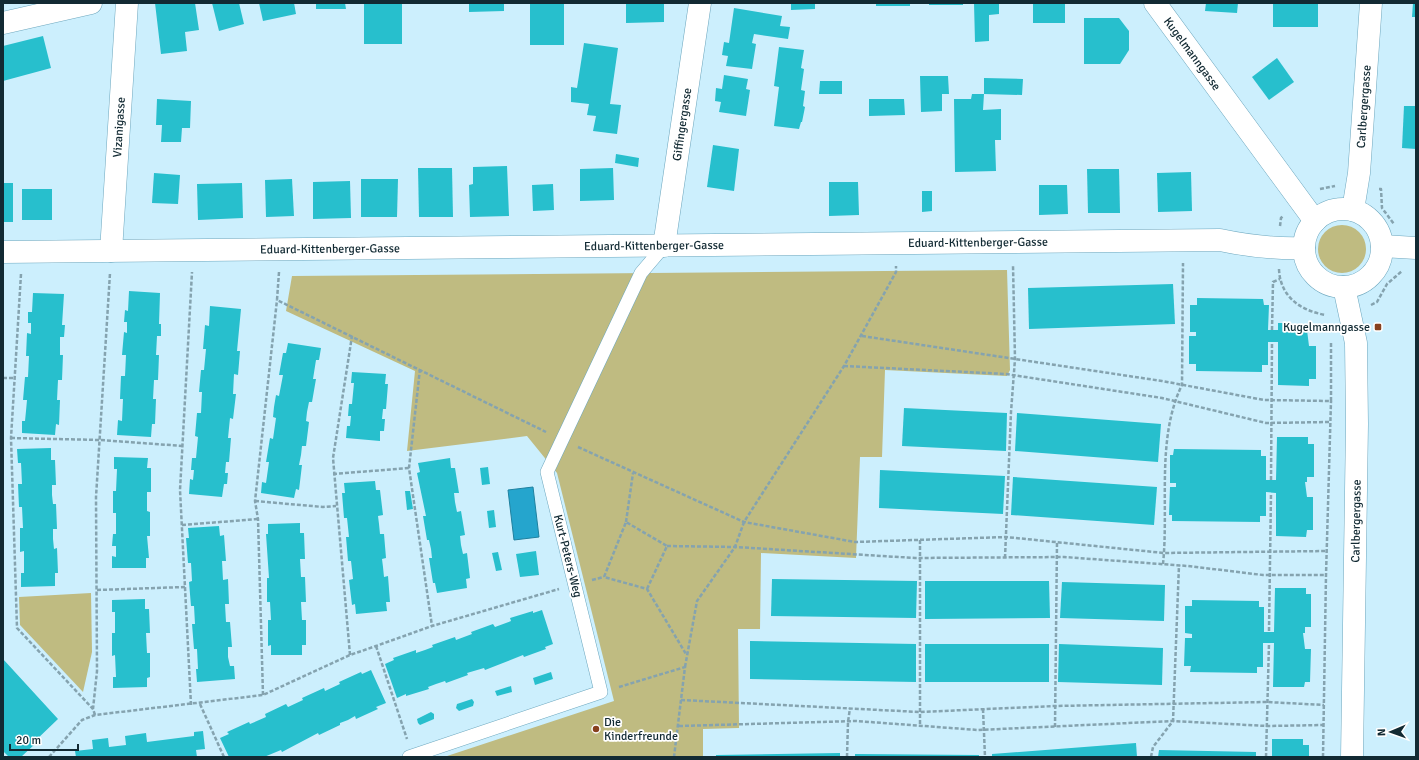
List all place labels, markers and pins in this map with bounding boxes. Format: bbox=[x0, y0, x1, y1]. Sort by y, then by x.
place label: Kugelmanngasse bbox=[1283, 320, 1370, 335]
marker: Kugelmanngasse bbox=[1373, 322, 1383, 332]
place label: Die Kinderfreunde bbox=[604, 715, 678, 744]
marker: Die Kinderfreunde bbox=[591, 724, 601, 734]

